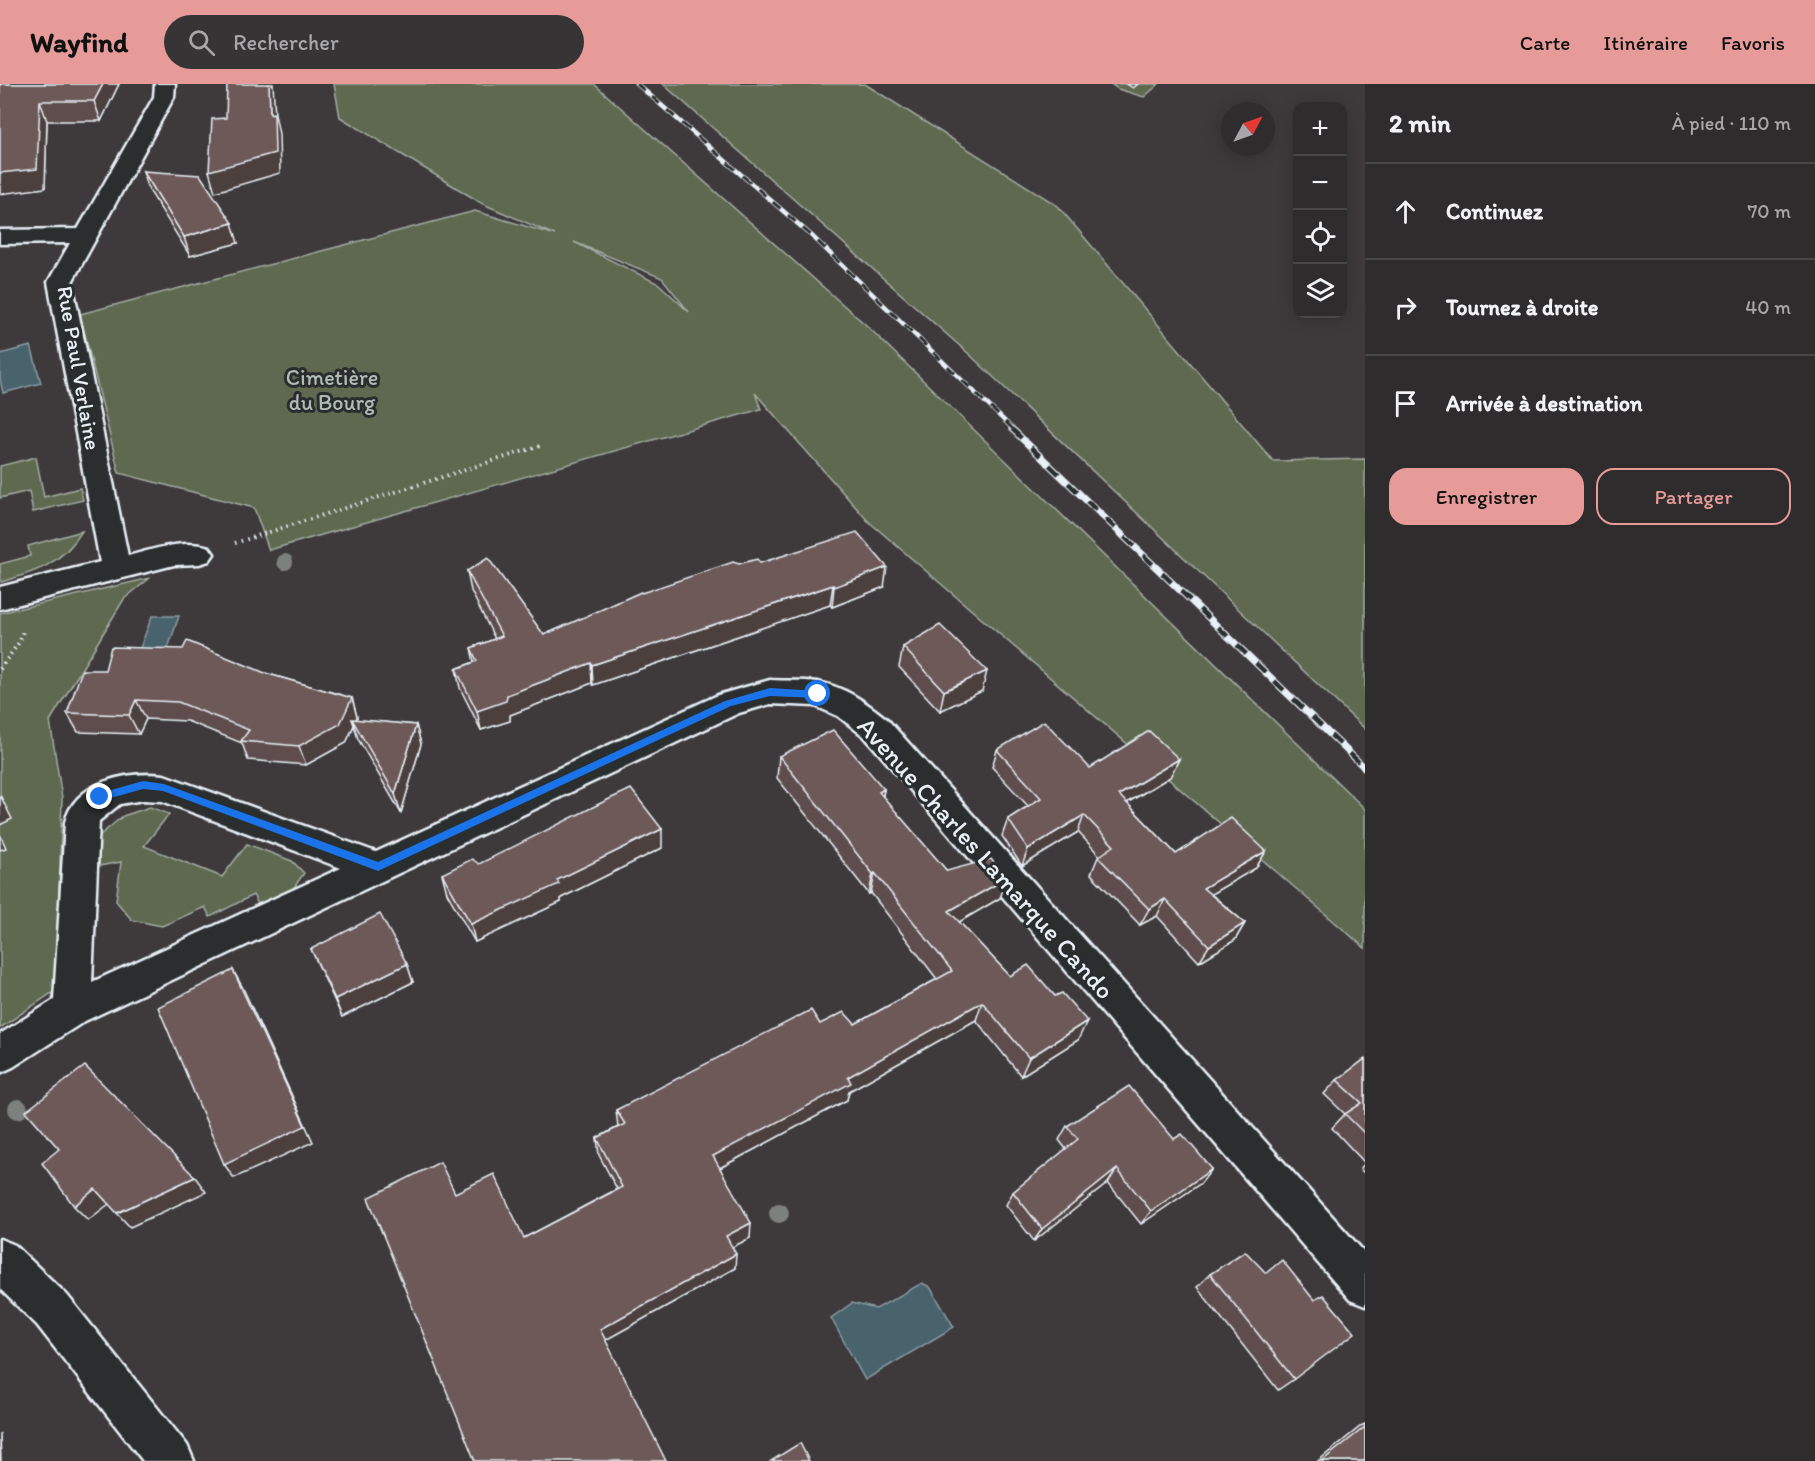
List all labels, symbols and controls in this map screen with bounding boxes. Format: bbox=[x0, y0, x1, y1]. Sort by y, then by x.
search box bbox=[164, 15, 584, 69]
text: Wayfind bbox=[30, 25, 128, 59]
icon: search bbox=[185, 26, 218, 59]
text: Rechercher bbox=[233, 29, 339, 56]
text: Carte bbox=[1520, 30, 1570, 55]
text: Itinéraire bbox=[1603, 30, 1688, 55]
text: Favoris bbox=[1721, 30, 1785, 55]
north arrow bbox=[1221, 102, 1275, 156]
map controls bbox=[1293, 102, 1347, 318]
button: + bbox=[1293, 102, 1347, 156]
text: 2 min bbox=[1389, 107, 1451, 139]
text: À pied · 110 m bbox=[1672, 111, 1791, 135]
button: − bbox=[1293, 156, 1347, 210]
icon: ahead bbox=[1389, 195, 1422, 228]
text: Continuez bbox=[1446, 198, 1543, 225]
text: 70 m bbox=[1747, 199, 1791, 223]
button: locate bbox=[1293, 210, 1347, 264]
button: layers bbox=[1293, 264, 1347, 318]
street label: Rue Paul Verlaine bbox=[51, 284, 107, 452]
icon: right bbox=[1389, 291, 1422, 324]
text: Tournez à droite bbox=[1446, 294, 1598, 321]
text: 40 m bbox=[1745, 295, 1791, 319]
park label: Cimetière du Bourg bbox=[286, 364, 378, 416]
icon: arrive bbox=[1389, 387, 1422, 420]
text: Arrivée à destination bbox=[1446, 390, 1642, 417]
button: Enregistrer bbox=[1389, 468, 1584, 525]
button: Partager bbox=[1596, 468, 1791, 525]
route start bbox=[804, 680, 830, 706]
street label: Avenue Charles Lamarque Cando bbox=[851, 710, 1121, 1006]
route end bbox=[86, 783, 112, 809]

